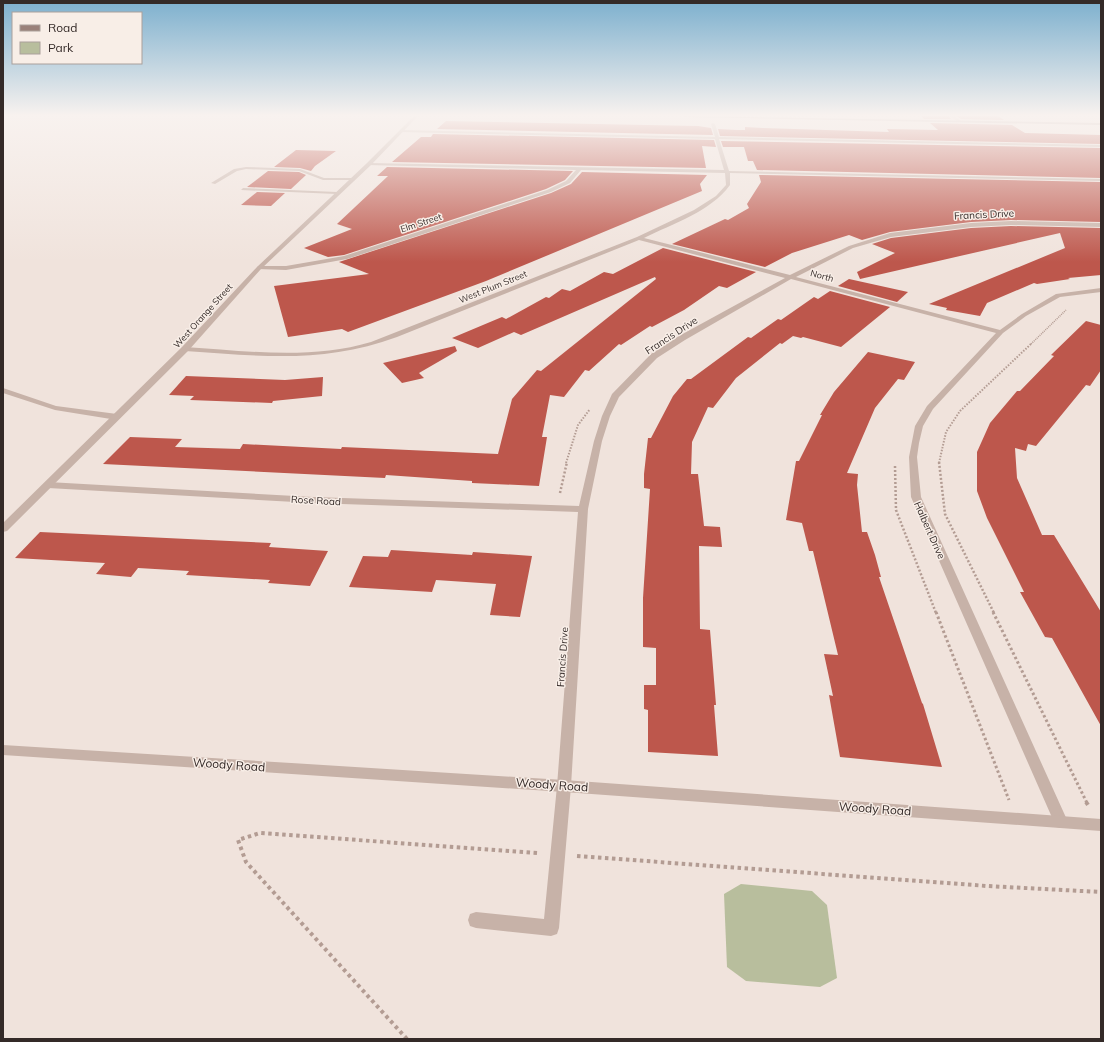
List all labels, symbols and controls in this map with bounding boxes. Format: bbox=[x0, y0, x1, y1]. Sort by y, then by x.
legend bbox=[12, 12, 142, 64]
text: Road bbox=[48, 20, 77, 35]
text: Park bbox=[48, 40, 74, 55]
street label: Francis Drive bbox=[954, 206, 1014, 223]
street label: Elm Street bbox=[399, 211, 443, 234]
street label: North bbox=[809, 267, 835, 284]
street label: West Plum Street bbox=[457, 268, 529, 305]
street label: West Orange Street bbox=[171, 281, 234, 350]
street label: Francis Drive bbox=[643, 314, 700, 357]
street label: Rose Road bbox=[291, 493, 341, 508]
street label: Halbert Drive bbox=[911, 499, 948, 561]
street label: Francis Drive bbox=[554, 627, 571, 687]
street label: Woody Road bbox=[192, 754, 266, 775]
street label: Woody Road bbox=[515, 774, 589, 795]
street label: Woody Road bbox=[838, 798, 912, 819]

